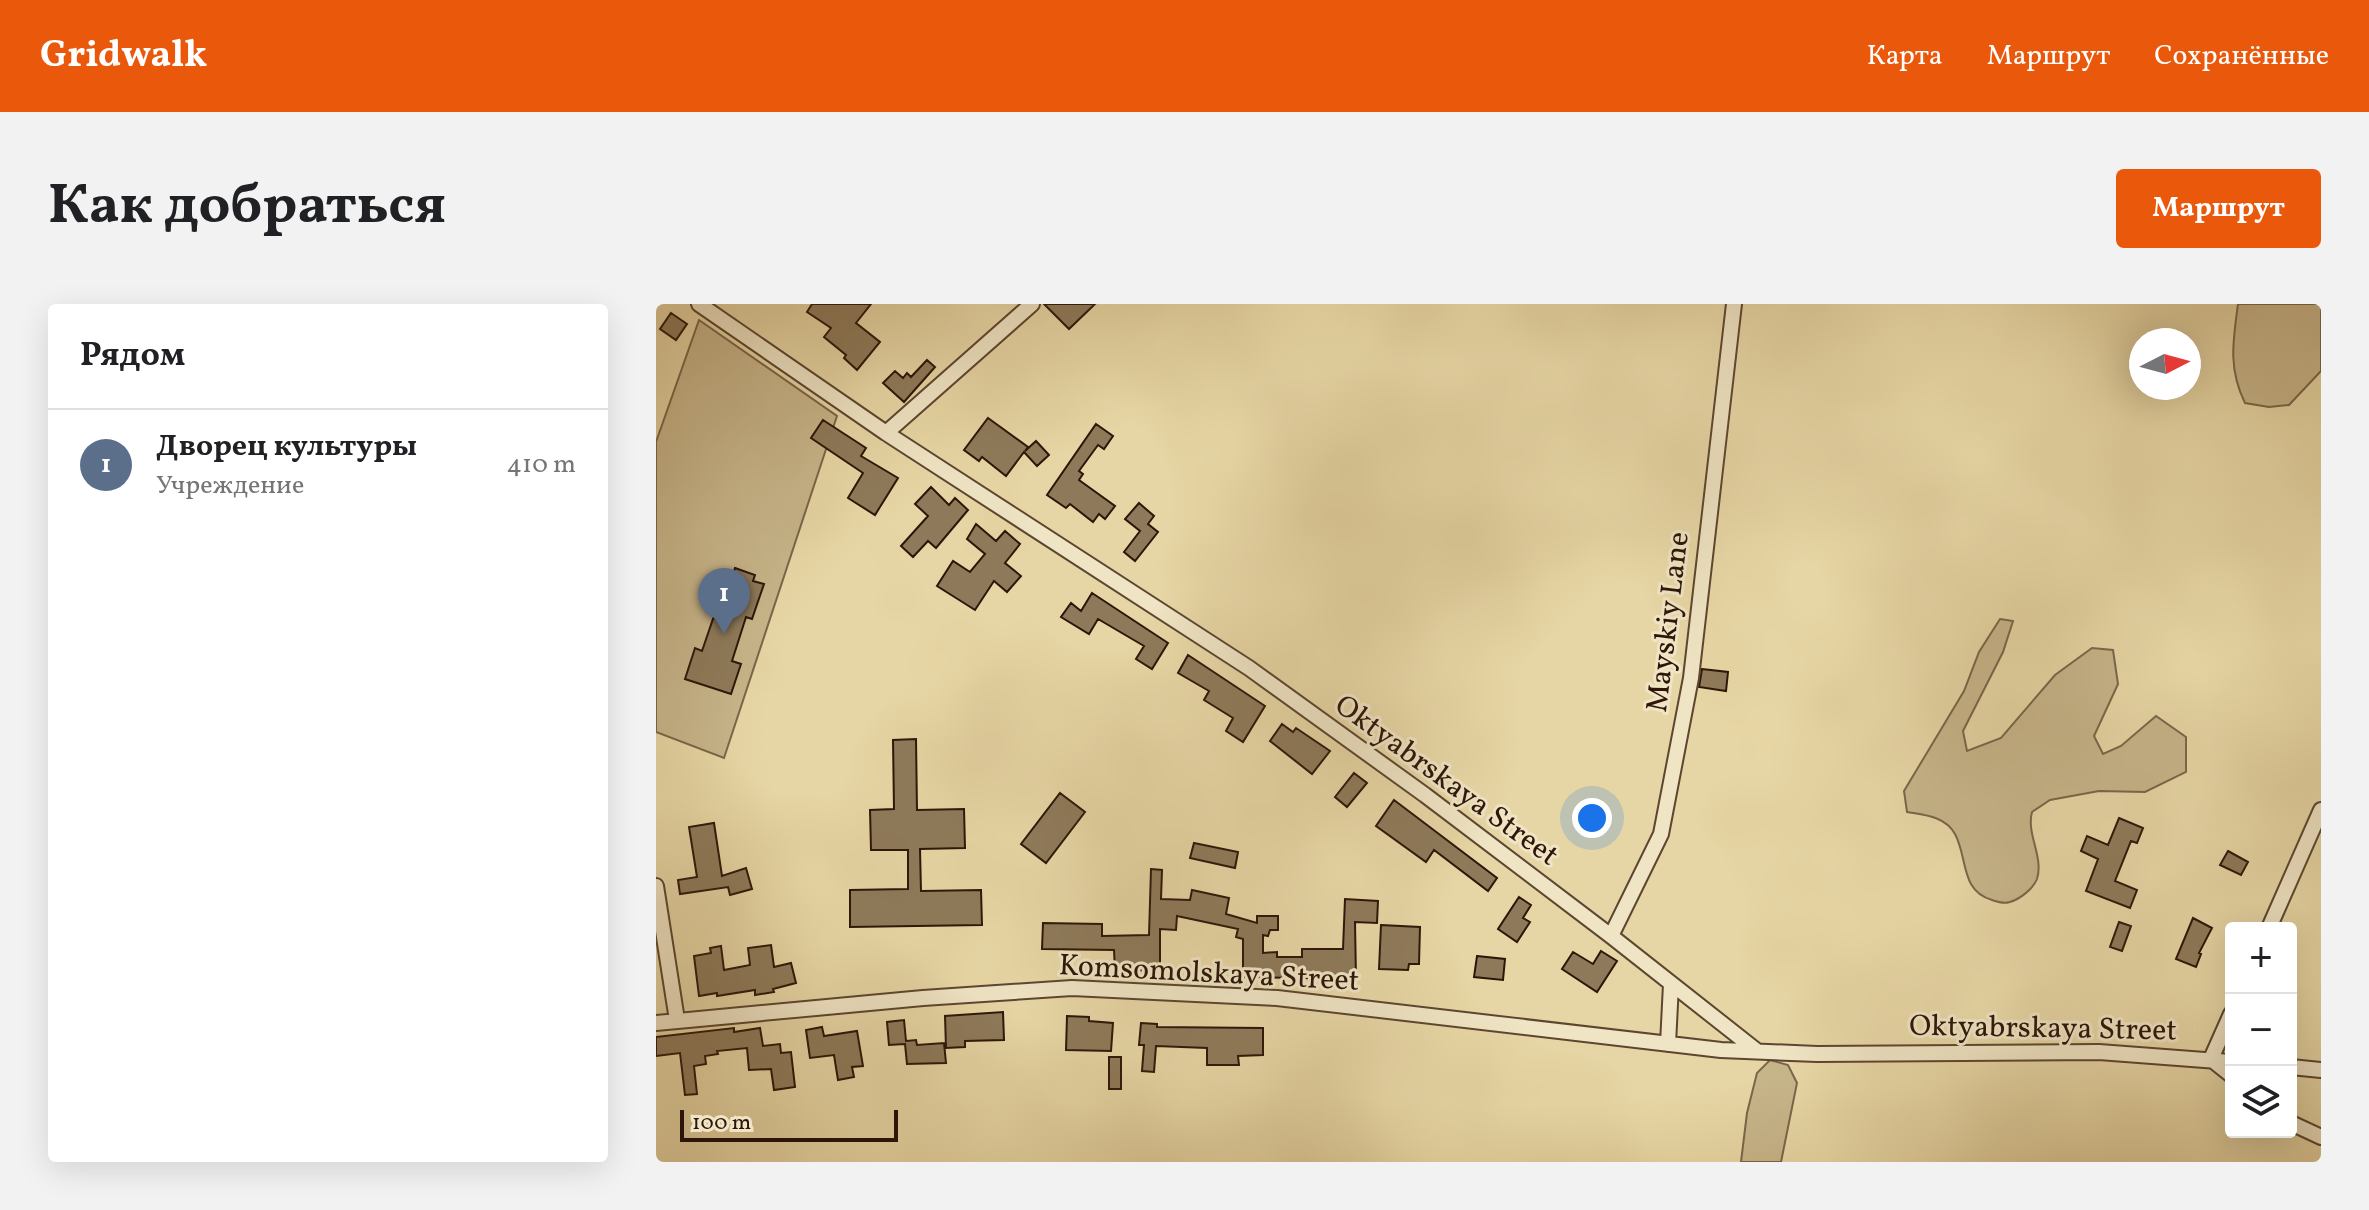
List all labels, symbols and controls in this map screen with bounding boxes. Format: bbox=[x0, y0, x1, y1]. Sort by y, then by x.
text: Gridwalk bbox=[40, 30, 207, 83]
text: Карта bbox=[1867, 37, 1943, 76]
text: Маршрут bbox=[1987, 37, 2110, 76]
text: Сохранённые bbox=[2154, 37, 2329, 76]
text: Как добраться bbox=[48, 169, 446, 247]
button: Маршрут bbox=[2116, 169, 2321, 248]
north arrow bbox=[2129, 328, 2201, 400]
text: Рядом bbox=[80, 333, 185, 380]
text: Дворец культуры bbox=[156, 426, 417, 468]
text: 1 bbox=[101, 447, 111, 483]
text: 410 m bbox=[507, 447, 576, 483]
text: Учреждение bbox=[156, 468, 304, 504]
street label: Mayskiy Lane bbox=[1637, 529, 1701, 715]
pin: 1 bbox=[698, 568, 750, 634]
street label: Oktyabrskaya Street bbox=[1325, 685, 1567, 877]
your location bbox=[1572, 798, 1612, 838]
map controls bbox=[2225, 922, 2297, 1138]
button: + bbox=[2225, 922, 2297, 994]
street label: Komsomolskaya Street bbox=[1058, 945, 1360, 1003]
button: − bbox=[2225, 994, 2297, 1066]
street label: Oktyabrskaya Street bbox=[1909, 1006, 2177, 1052]
button: layers bbox=[2225, 1066, 2297, 1138]
scale bar bbox=[680, 1106, 898, 1142]
text: 100 m bbox=[692, 1108, 751, 1139]

